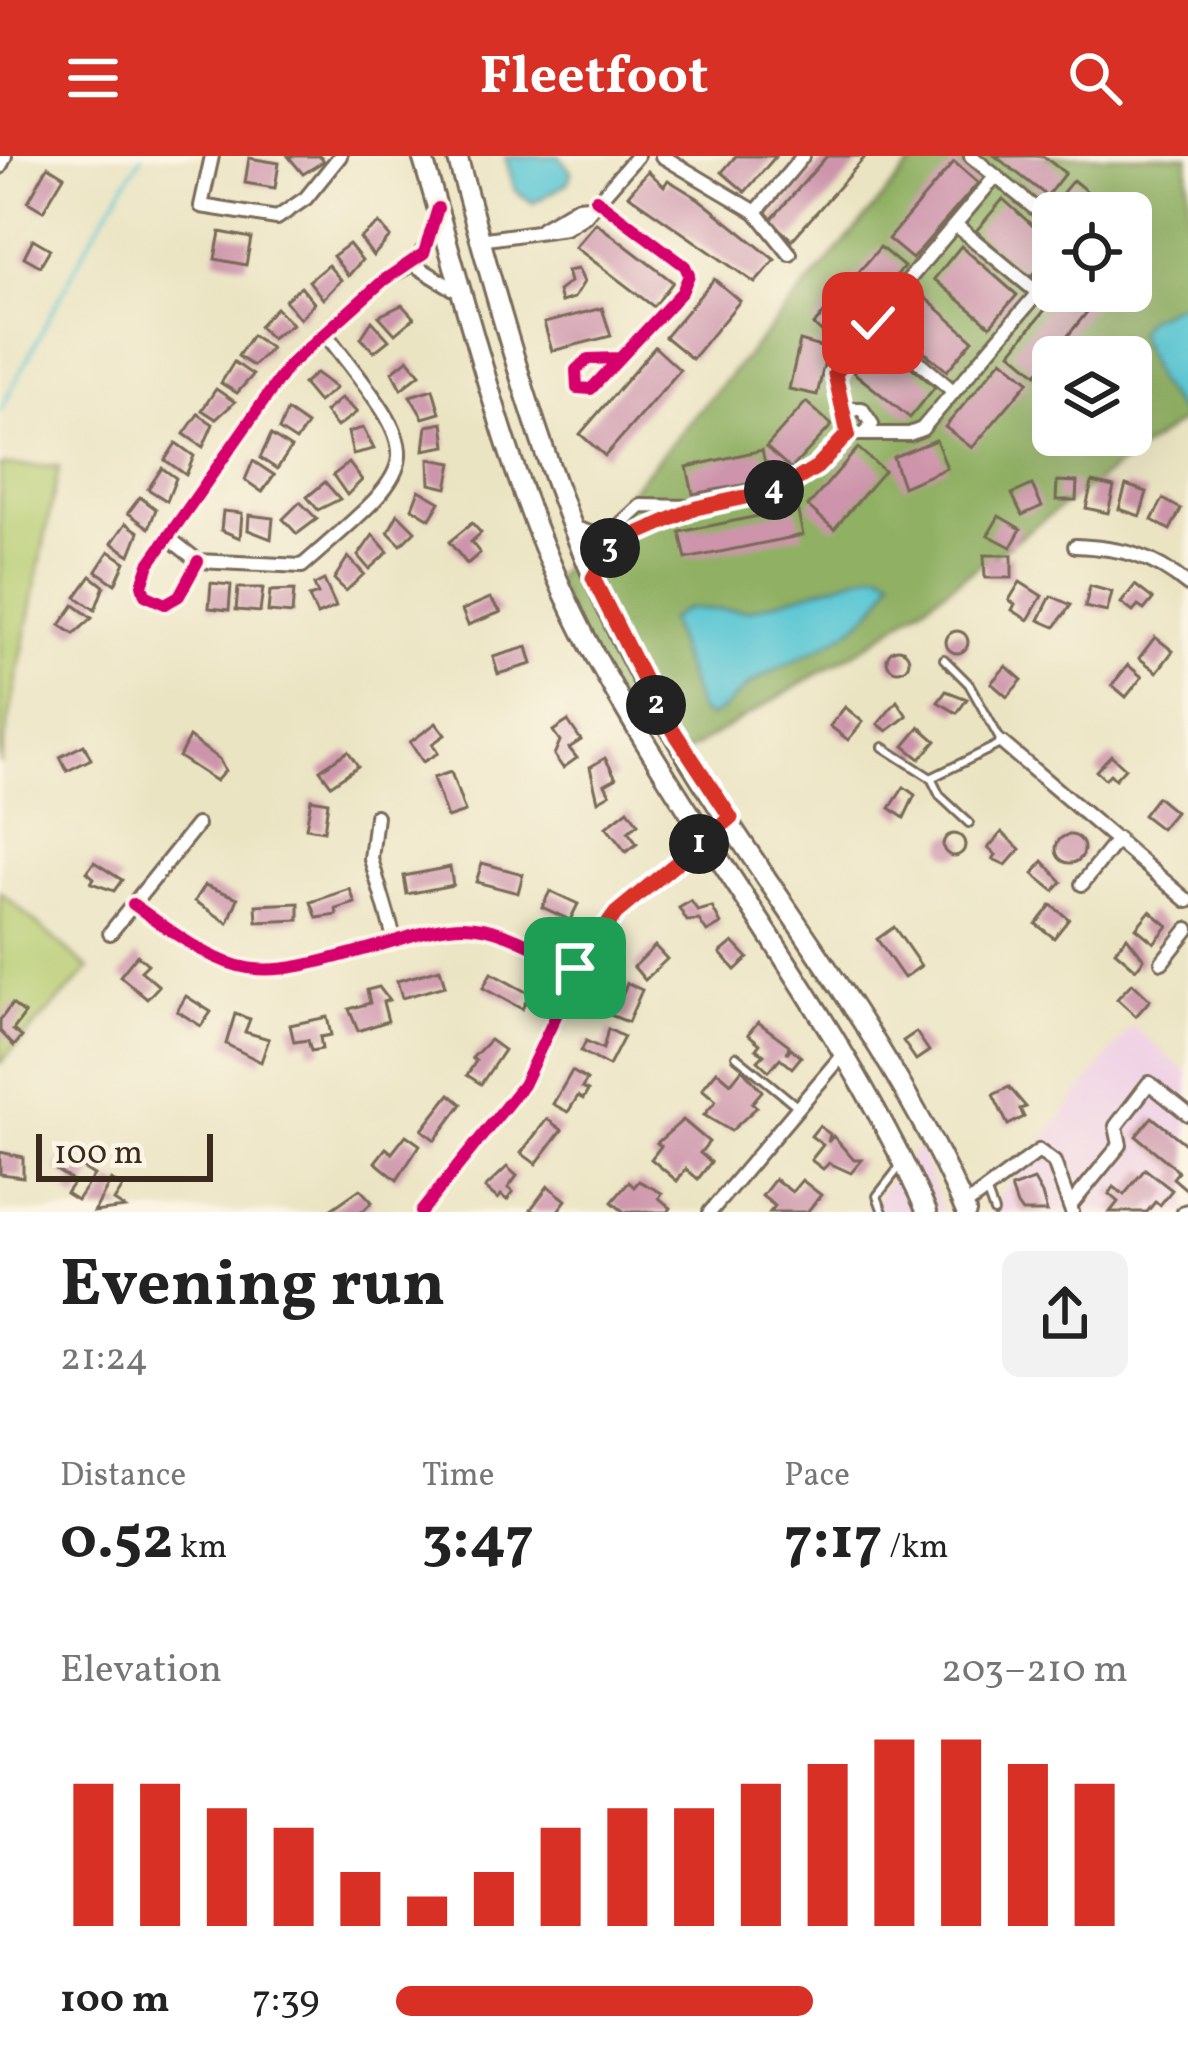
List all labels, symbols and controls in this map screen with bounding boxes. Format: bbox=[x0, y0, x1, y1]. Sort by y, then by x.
text: Fleetfoot bbox=[479, 41, 709, 116]
icon: menu bbox=[60, 45, 126, 111]
icon: search bbox=[1062, 45, 1128, 111]
map controls bbox=[1032, 192, 1152, 456]
button: locate bbox=[1032, 192, 1152, 312]
pin bbox=[822, 272, 924, 374]
icon: check bbox=[840, 290, 906, 356]
button: layers bbox=[1032, 336, 1152, 456]
pin: 4 bbox=[744, 460, 804, 520]
text: 4 bbox=[764, 467, 784, 513]
pin: 3 bbox=[580, 518, 640, 578]
text: 3 bbox=[602, 525, 618, 571]
pin: 2 bbox=[626, 675, 686, 735]
text: 2 bbox=[647, 682, 665, 728]
pin: 1 bbox=[669, 814, 729, 874]
text: 1 bbox=[692, 821, 706, 867]
pin bbox=[524, 917, 626, 1019]
icon: arrive bbox=[542, 935, 608, 1001]
scale bar bbox=[36, 1128, 213, 1181]
text: 100 m bbox=[54, 1132, 143, 1178]
text: Evening run bbox=[60, 1241, 446, 1333]
button: share bbox=[1002, 1251, 1128, 1377]
text: 21:24 bbox=[60, 1332, 148, 1386]
text: Distance bbox=[60, 1454, 186, 1500]
text: Time bbox=[422, 1454, 494, 1500]
text: Pace bbox=[784, 1454, 850, 1500]
text: 0.52 bbox=[60, 1500, 174, 1583]
text: 3:47 bbox=[422, 1500, 534, 1583]
text: 7:17 bbox=[784, 1500, 883, 1583]
text: km bbox=[174, 1526, 227, 1572]
text: /km bbox=[883, 1526, 948, 1572]
text: Elevation bbox=[60, 1644, 222, 1698]
text: 203–210 m bbox=[941, 1644, 1128, 1698]
text: 100 m bbox=[60, 1974, 170, 2028]
text: 7:39 bbox=[252, 1974, 320, 2028]

